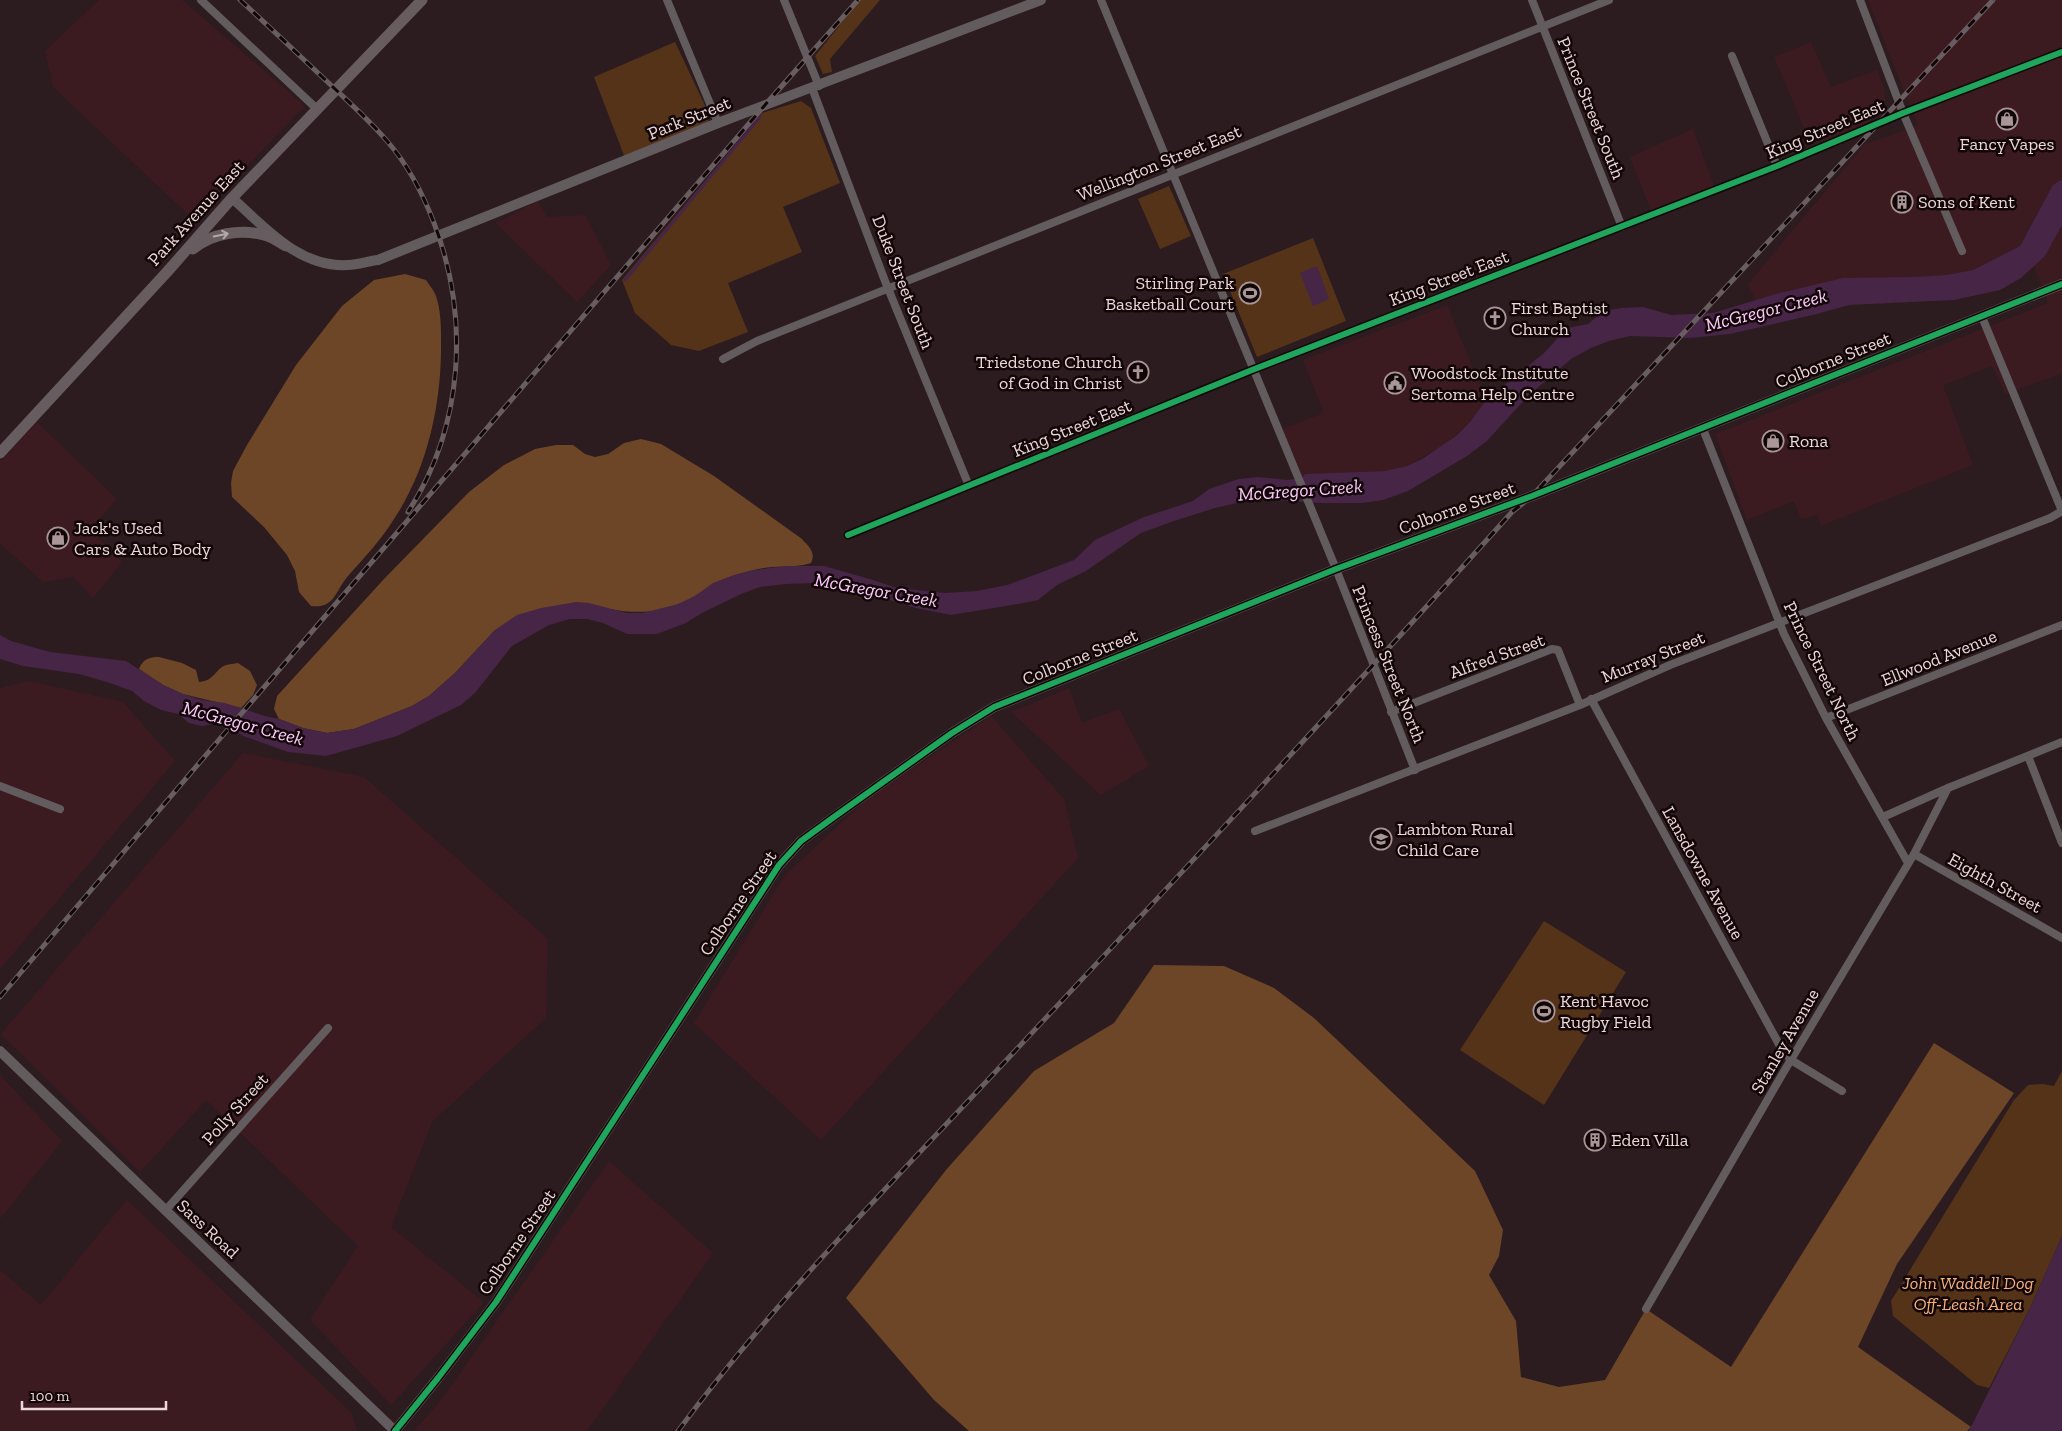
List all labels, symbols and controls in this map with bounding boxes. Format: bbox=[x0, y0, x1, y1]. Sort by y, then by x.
street label: Prince Street South bbox=[1552, 34, 1630, 182]
street label: Park Street bbox=[644, 91, 734, 145]
street label: King Street East bbox=[1763, 94, 1888, 164]
shop icon: Fancy Vapes bbox=[1995, 107, 2019, 131]
street label: Wellington Street East bbox=[1074, 120, 1245, 206]
place label: Fancy Vapes bbox=[1960, 133, 2055, 155]
street label: Park Avenue East bbox=[143, 156, 249, 270]
building icon: Sons of Kent bbox=[1890, 190, 1914, 214]
place label: Sons of Kent bbox=[1918, 191, 2015, 213]
street label: Duke Street South bbox=[867, 212, 939, 352]
one-way arrow bbox=[212, 230, 228, 240]
street label: King Street East bbox=[1386, 245, 1512, 311]
place label: Stirling Park Basketball Court bbox=[1105, 272, 1235, 315]
sports icon: Stirling Park Basketball Court bbox=[1238, 281, 1262, 305]
water label: McGregor Creek bbox=[1703, 284, 1829, 336]
place label: First Baptist Church bbox=[1511, 297, 1608, 340]
church icon: First Baptist Church bbox=[1483, 306, 1507, 330]
street label: Colborne Street bbox=[1772, 327, 1894, 393]
place label: Triedstone Church of God in Christ bbox=[976, 351, 1122, 394]
church icon: Triedstone Church of God in Christ bbox=[1126, 360, 1150, 384]
place label: Woodstock Institute Sertoma Help Centre bbox=[1411, 362, 1574, 405]
public building icon: Woodstock Institute Sertoma Help Centre bbox=[1383, 371, 1407, 395]
street label: King Street East bbox=[1009, 394, 1135, 462]
shop icon: Rona bbox=[1761, 429, 1785, 453]
place label: Rona bbox=[1789, 430, 1828, 452]
water label: McGregor Creek bbox=[1237, 474, 1363, 506]
street label: Colborne Street bbox=[1396, 477, 1519, 539]
place label: Jack's Used Cars & Auto Body bbox=[74, 517, 212, 560]
shop icon: Jack's Used Cars & Auto Body bbox=[46, 526, 70, 550]
water label: McGregor Creek bbox=[813, 568, 939, 612]
street label: Princess Street North bbox=[1347, 582, 1431, 746]
street label: Prince Street North bbox=[1779, 598, 1865, 744]
street label: Colborne Street bbox=[1019, 624, 1141, 690]
street label: Ellwood Avenue bbox=[1878, 625, 2000, 691]
street label: Murray Street bbox=[1598, 626, 1708, 688]
street label: Alfred Street bbox=[1446, 629, 1548, 683]
water label: McGregor Creek bbox=[180, 696, 306, 750]
street label: Lansdowne Avenue bbox=[1657, 803, 1749, 943]
place label: Lambton Rural Child Care bbox=[1397, 818, 1513, 861]
school or university icon: Lambton Rural Child Care bbox=[1369, 827, 1393, 851]
street label: Colborne Street bbox=[695, 846, 782, 960]
street label: Eighth Street bbox=[1944, 848, 2046, 918]
street label: Stanley Avenue bbox=[1746, 985, 1824, 1097]
place label: Kent Havoc Rugby Field bbox=[1560, 990, 1652, 1033]
sports icon: Kent Havoc Rugby Field bbox=[1532, 999, 1556, 1023]
street label: Polly Street bbox=[197, 1068, 273, 1149]
building icon: Eden Villa bbox=[1583, 1128, 1607, 1152]
place label: Eden Villa bbox=[1611, 1129, 1689, 1151]
street label: Colborne Street bbox=[474, 1185, 561, 1299]
street label: Sass Road bbox=[172, 1195, 244, 1263]
park label: John Waddell Dog Off-Leash Area bbox=[1901, 1272, 2035, 1315]
scale bar bbox=[22, 1378, 166, 1410]
text: 100 m bbox=[30, 1387, 69, 1405]

